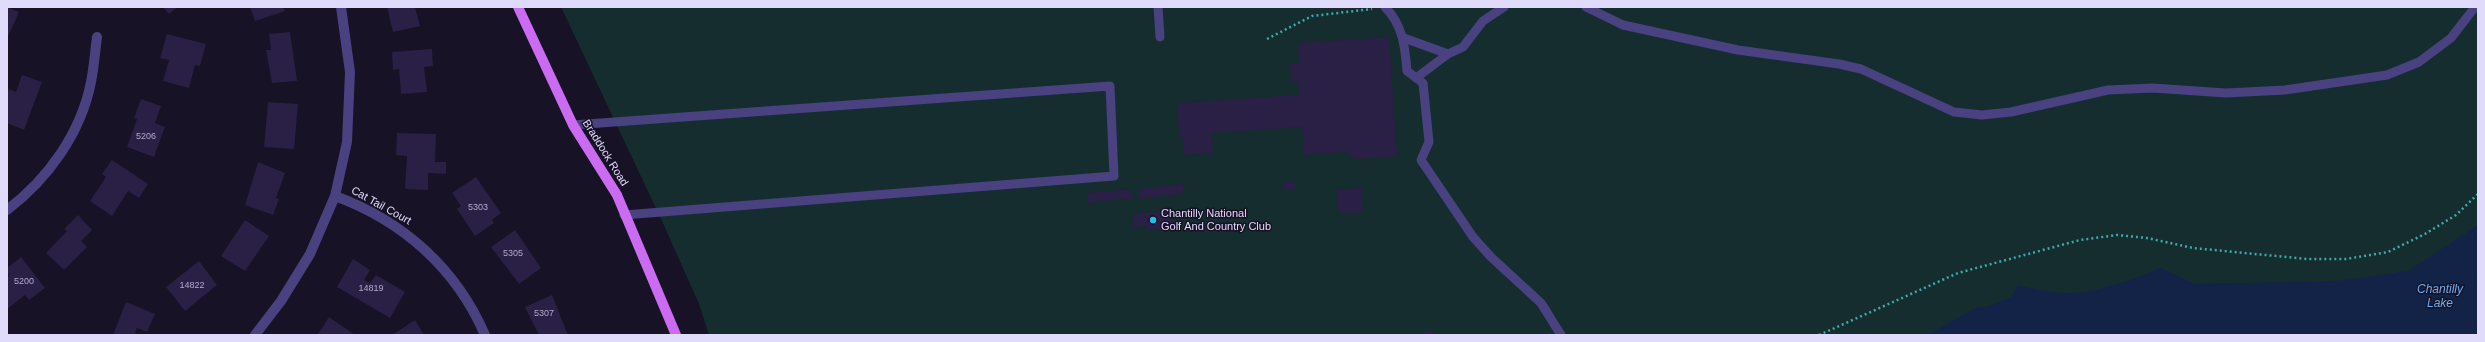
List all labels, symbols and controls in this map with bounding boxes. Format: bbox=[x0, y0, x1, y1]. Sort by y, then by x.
street label: Braddock Road bbox=[579, 117, 631, 189]
house number: 5206 bbox=[136, 132, 156, 142]
street label: Cat Tail Court bbox=[349, 184, 413, 228]
house number: 5303 bbox=[468, 203, 488, 213]
place label: Chantilly National Golf And Country Club bbox=[1161, 207, 1271, 233]
marker: Chantilly National Golf And Country Club bbox=[1148, 215, 1158, 225]
house number: 5305 bbox=[503, 249, 523, 259]
house number: 5200 bbox=[14, 277, 34, 287]
house number: 14822 bbox=[179, 281, 205, 291]
water label: Chantilly Lake bbox=[2417, 283, 2463, 311]
house number: 14819 bbox=[358, 284, 384, 294]
house number: 5307 bbox=[534, 309, 554, 319]

